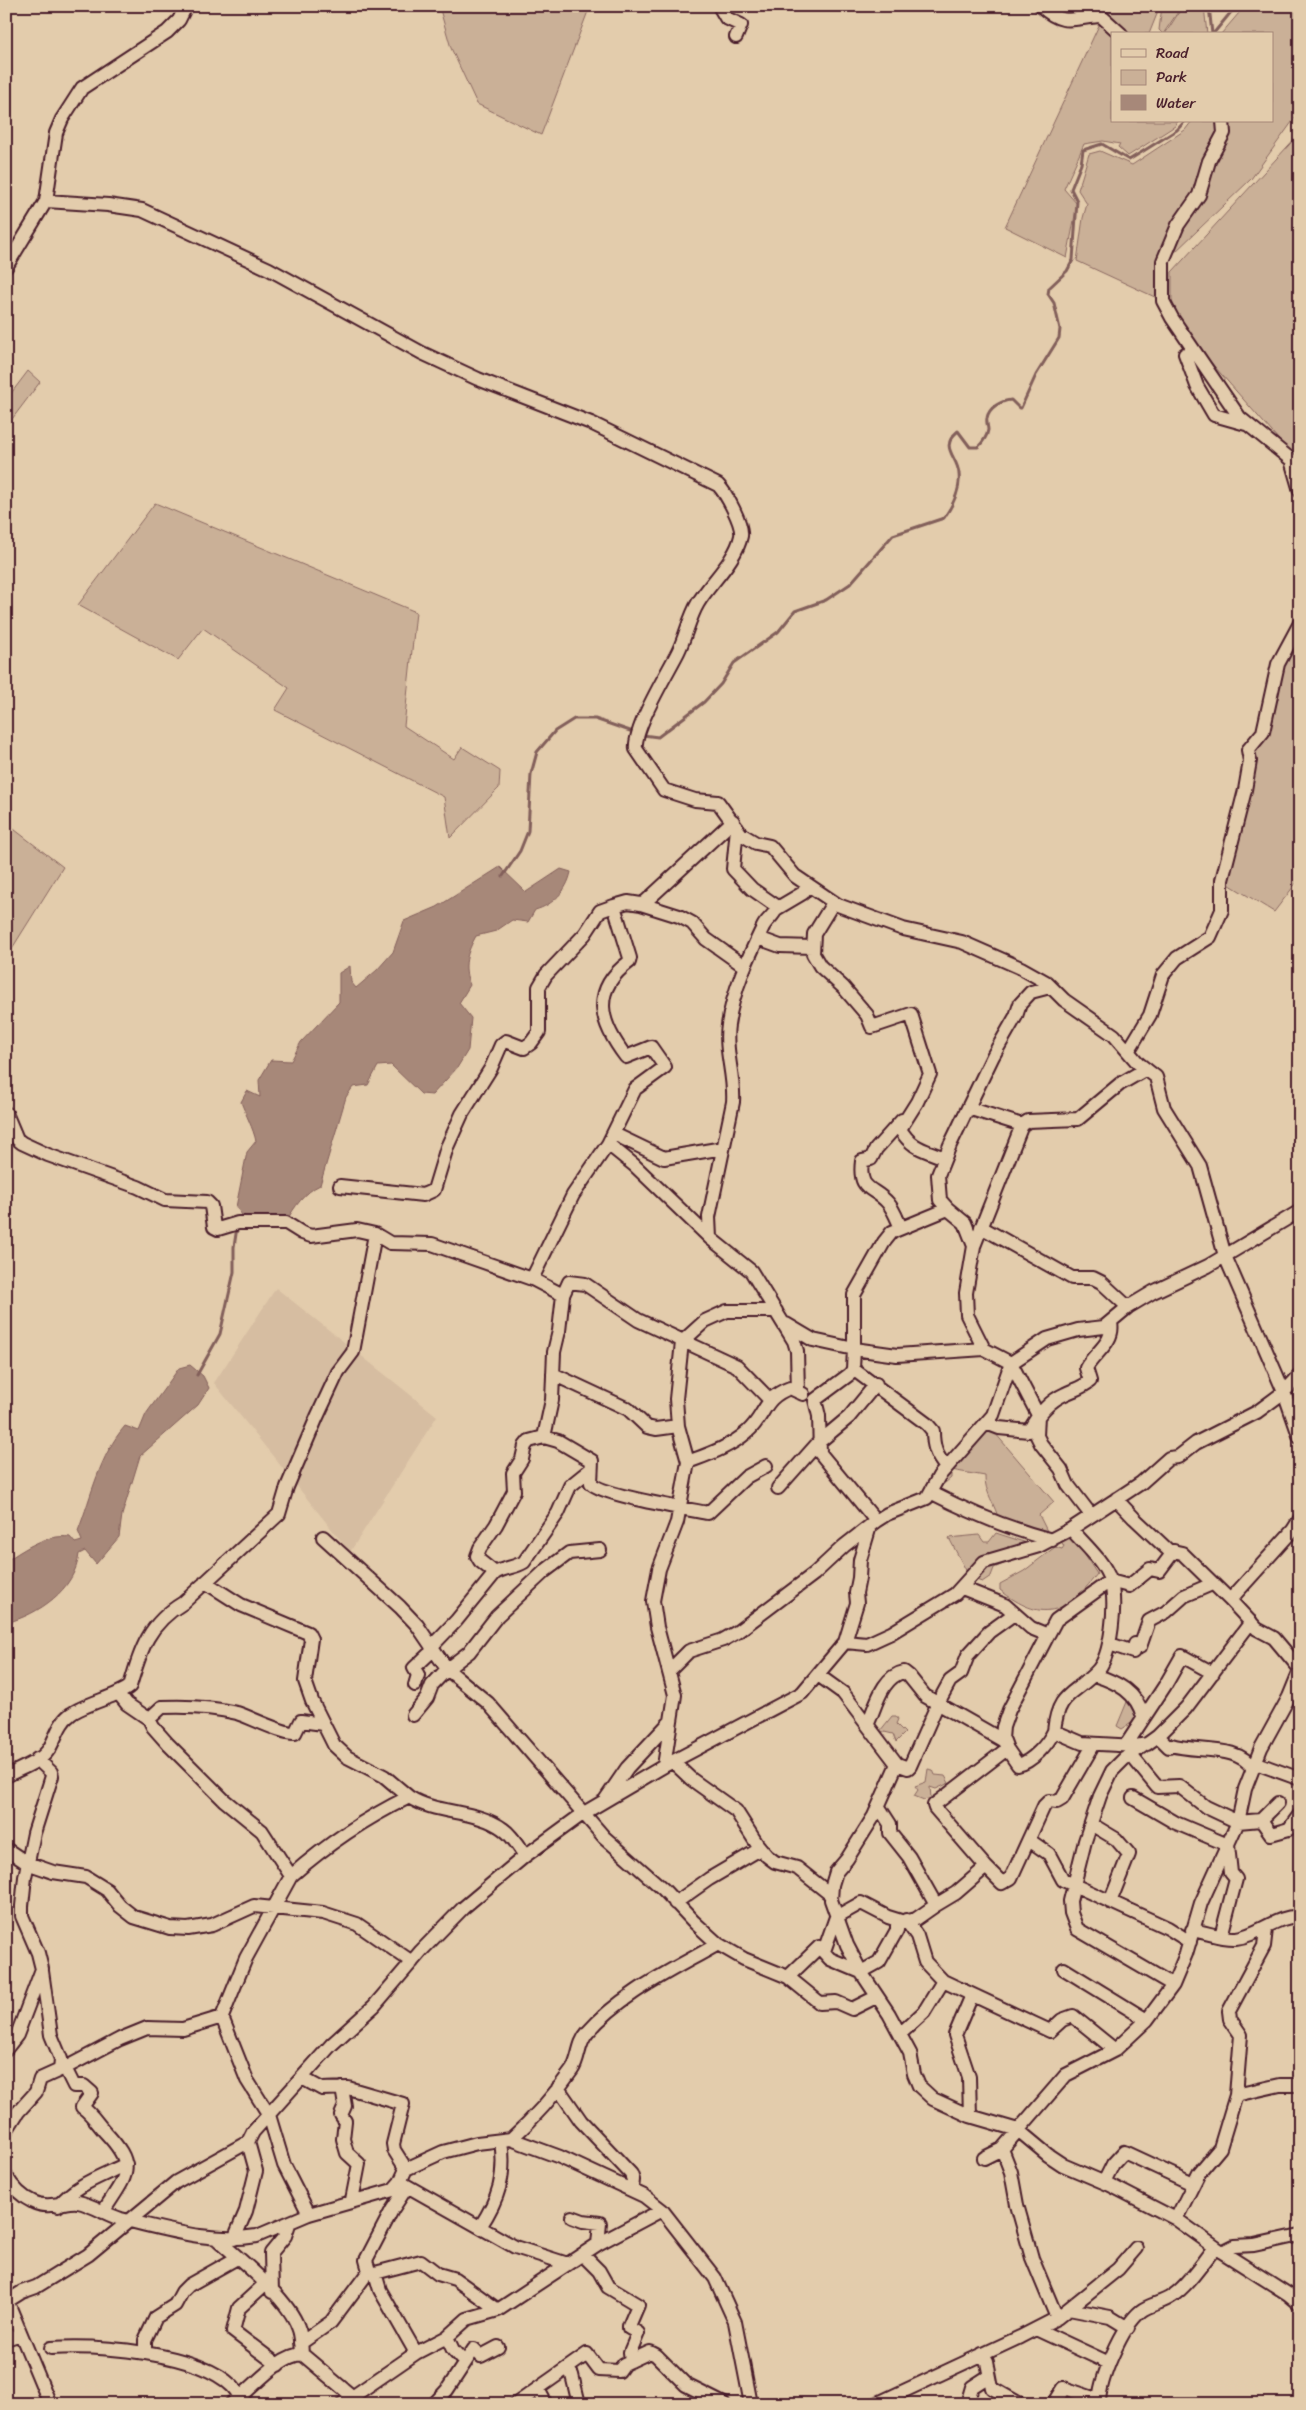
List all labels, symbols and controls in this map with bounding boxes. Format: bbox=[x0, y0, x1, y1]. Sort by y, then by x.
legend bbox=[1111, 32, 1274, 122]
text: Road bbox=[1156, 40, 1189, 66]
text: Park bbox=[1156, 64, 1187, 90]
text: Water bbox=[1156, 90, 1196, 116]

